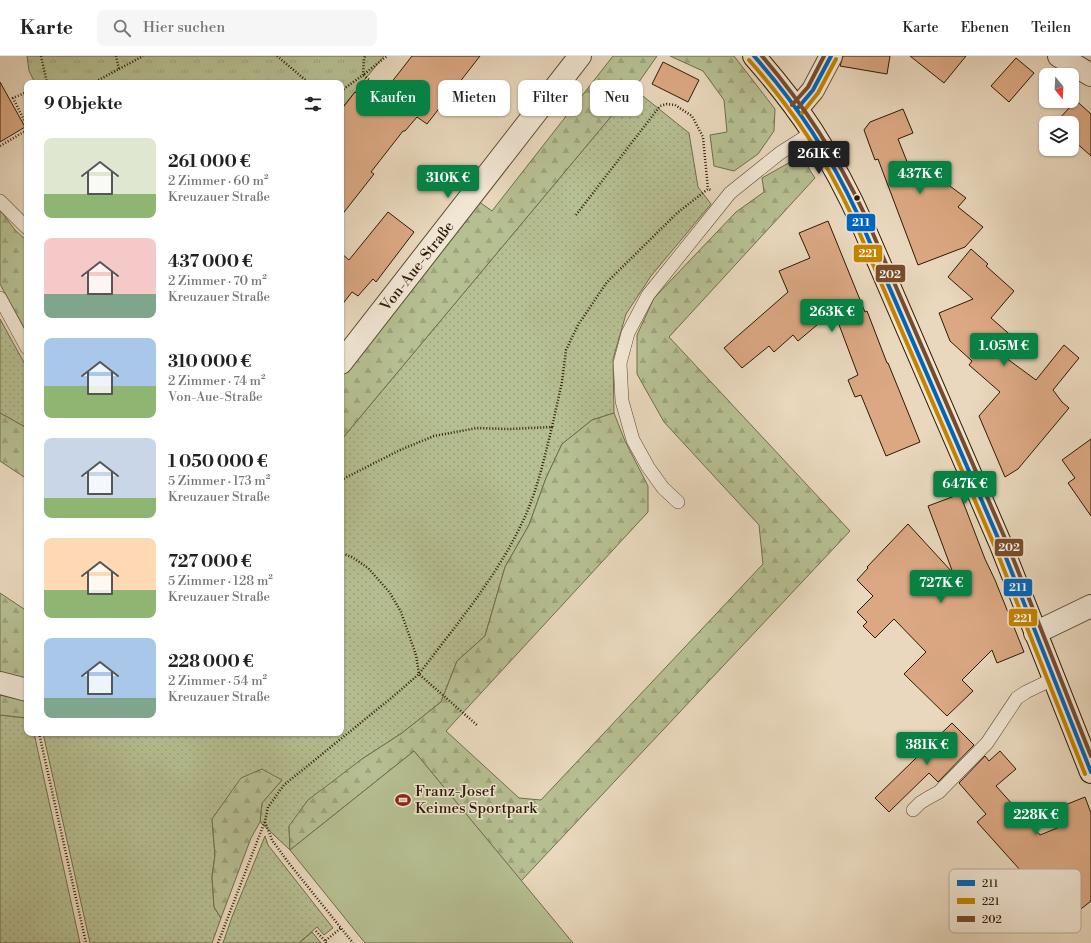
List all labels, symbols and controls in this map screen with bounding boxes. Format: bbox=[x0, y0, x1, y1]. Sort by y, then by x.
search box bbox=[97, 10, 377, 46]
text: Karte bbox=[20, 16, 73, 40]
icon: search bbox=[111, 17, 133, 39]
text: Hier suchen bbox=[143, 18, 225, 37]
text: Karte bbox=[902, 19, 939, 37]
text: Ebenen bbox=[961, 19, 1009, 37]
text: Teilen bbox=[1031, 19, 1071, 37]
north arrow bbox=[1039, 68, 1079, 108]
map controls bbox=[1039, 68, 1079, 156]
chip: Kaufen bbox=[356, 80, 430, 116]
chip: Mieten bbox=[438, 80, 510, 116]
chip: Filter bbox=[518, 80, 582, 116]
chip: Neu bbox=[590, 80, 643, 116]
text: 9 Objekte bbox=[44, 93, 122, 115]
icon: filters bbox=[302, 93, 324, 115]
button: layers bbox=[1039, 116, 1079, 156]
pin: 261K € bbox=[786, 141, 852, 175]
text: 261K € bbox=[797, 146, 841, 162]
text: 261 000 € bbox=[168, 151, 251, 173]
icon: home bbox=[76, 154, 124, 202]
pin: 437K € bbox=[887, 161, 953, 195]
pin: 310K € bbox=[415, 165, 481, 199]
text: 437K € bbox=[898, 166, 942, 182]
text: 310K € bbox=[426, 170, 470, 186]
text: 2 Zimmer · 60 m² bbox=[168, 173, 268, 189]
text: Kreuzauer Straße bbox=[168, 189, 270, 205]
unlabelled marker bbox=[852, 193, 862, 203]
line badge: 211 bbox=[846, 213, 876, 232]
text: 211 bbox=[852, 216, 871, 230]
street label: Von-Aue-Straße bbox=[376, 217, 458, 316]
line badge: 221 bbox=[853, 244, 883, 263]
text: 221 bbox=[858, 247, 878, 261]
text: 437 000 € bbox=[168, 251, 253, 273]
icon: home bbox=[76, 254, 124, 302]
line badge: 202 bbox=[875, 264, 906, 283]
text: 202 bbox=[879, 268, 901, 282]
text: 2 Zimmer · 70 m² bbox=[168, 273, 267, 289]
text: Kreuzauer Straße bbox=[168, 289, 270, 305]
pin: 263K € bbox=[799, 299, 865, 333]
text: 263K € bbox=[809, 304, 855, 320]
pin: 1.05M € bbox=[967, 333, 1041, 367]
text: 1.05M € bbox=[979, 338, 1029, 354]
text: 310 000 € bbox=[168, 351, 251, 373]
icon: home bbox=[76, 354, 124, 402]
text: 2 Zimmer · 74 m² bbox=[168, 373, 266, 389]
text: Von-Aue-Straße bbox=[168, 389, 263, 405]
text: 1 050 000 € bbox=[168, 451, 268, 473]
icon: home bbox=[76, 454, 124, 502]
pin: 647K € bbox=[932, 471, 998, 505]
text: 5 Zimmer · 173 m² bbox=[168, 473, 270, 489]
text: 647K € bbox=[942, 476, 988, 492]
text: Kreuzauer Straße bbox=[168, 489, 270, 505]
line badge: 202 bbox=[994, 538, 1024, 557]
text: 202 bbox=[998, 541, 1020, 555]
text: 727 000 € bbox=[168, 551, 252, 573]
icon: home bbox=[76, 554, 124, 602]
pin: 727K € bbox=[908, 570, 974, 604]
text: 5 Zimmer · 128 m² bbox=[168, 573, 273, 589]
text: 727K € bbox=[919, 575, 963, 591]
line badge: 211 bbox=[1003, 578, 1033, 597]
text: 211 bbox=[1009, 581, 1028, 595]
text: Kreuzauer Straße bbox=[168, 589, 270, 605]
line badge: 221 bbox=[1008, 608, 1038, 627]
text: 221 bbox=[1013, 612, 1033, 626]
text: 228 000 € bbox=[168, 651, 254, 673]
icon: home bbox=[76, 654, 124, 702]
text: 2 Zimmer · 54 m² bbox=[168, 673, 267, 689]
text: Kreuzauer Straße bbox=[168, 689, 270, 705]
pin: 381K € bbox=[894, 732, 960, 766]
text: 381K € bbox=[905, 737, 949, 753]
place label: Franz-Josef Keimes Sportpark bbox=[415, 782, 538, 818]
sports icon: Franz-Josef Keimes Sportpark bbox=[394, 791, 412, 809]
pin: 228K € bbox=[1003, 802, 1069, 836]
text: 228K € bbox=[1013, 807, 1059, 823]
legend bbox=[949, 869, 1081, 933]
text: 211 bbox=[982, 877, 998, 891]
text: 221 bbox=[982, 895, 1000, 909]
text: 202 bbox=[982, 913, 1002, 927]

